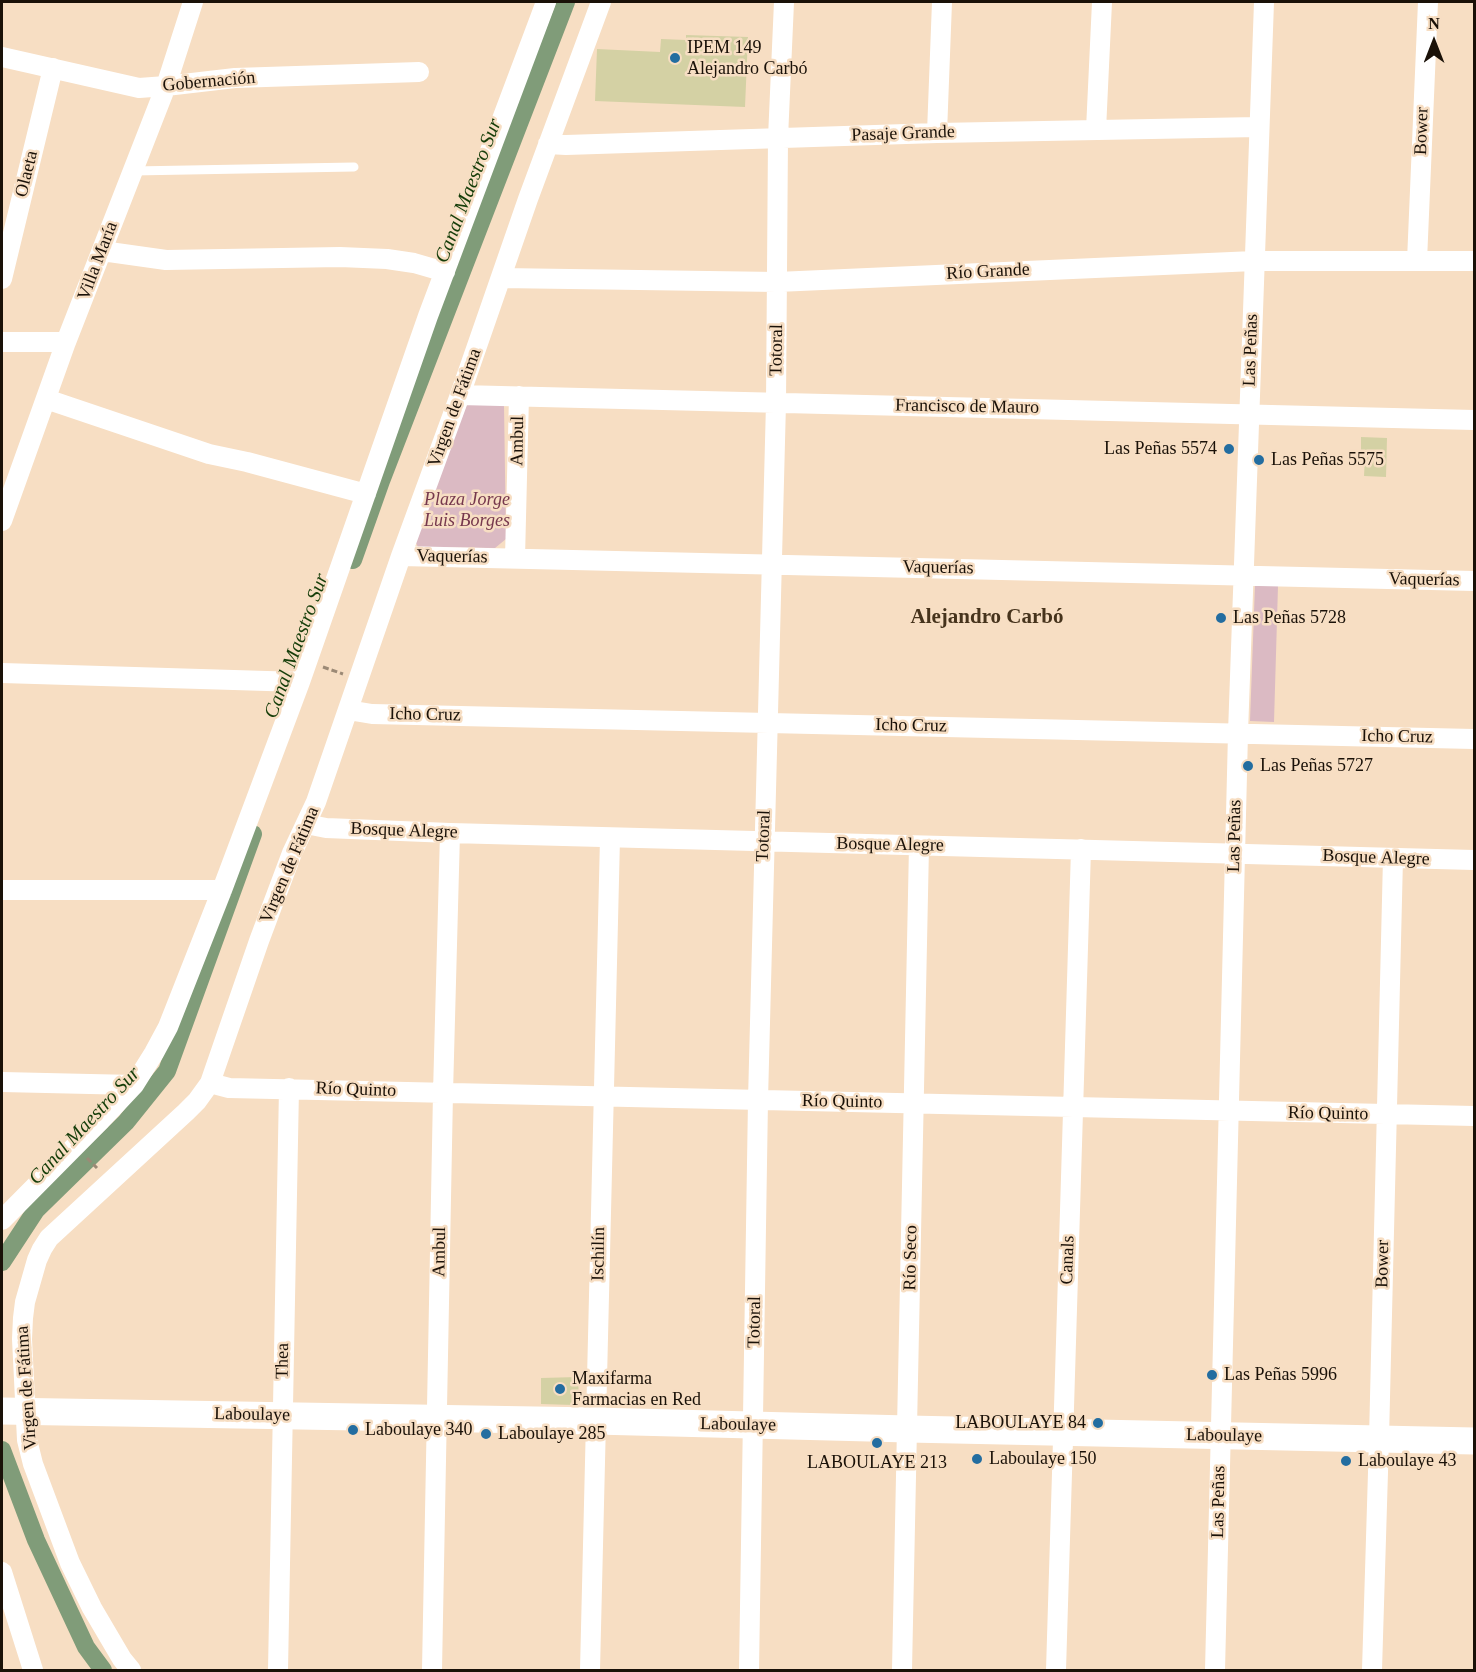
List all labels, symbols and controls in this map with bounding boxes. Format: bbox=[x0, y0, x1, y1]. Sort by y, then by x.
north arrow bbox=[1404, 12, 1464, 72]
text: N bbox=[1428, 15, 1440, 32]
place label: IPEM 149 Alejandro Carbó bbox=[687, 37, 807, 80]
marker: IPEM 149 Alejandro Carbó bbox=[668, 51, 682, 65]
street label: Gobernación bbox=[162, 67, 256, 97]
street label: Bower bbox=[1410, 107, 1434, 155]
water label: Canal Maestro Sur bbox=[430, 115, 508, 267]
street label: Pasaje Grande bbox=[851, 121, 955, 147]
street label: Olaeta bbox=[11, 149, 43, 199]
street label: Villa María bbox=[73, 219, 123, 303]
street label: Río Grande bbox=[946, 259, 1030, 285]
street label: Las Peñas bbox=[1239, 313, 1263, 387]
street label: Totoral bbox=[766, 324, 788, 376]
street label: Virgen de Fátima bbox=[424, 346, 486, 470]
street label: Francisco de Mauro bbox=[895, 395, 1039, 419]
street label: Ambul bbox=[507, 416, 529, 466]
place label: Las Peñas 5574 bbox=[1104, 438, 1217, 460]
marker: Las Peñas 5574 bbox=[1222, 442, 1236, 456]
place label: Las Peñas 5575 bbox=[1271, 449, 1384, 471]
marker: Las Peñas 5575 bbox=[1252, 453, 1266, 467]
park label: Plaza Jorge Luis Borges bbox=[424, 489, 510, 532]
street label: Vaquerías bbox=[416, 546, 488, 568]
street label: Vaquerías bbox=[902, 557, 974, 579]
street label: Vaquerías bbox=[1388, 569, 1460, 591]
water label: Canal Maestro Sur bbox=[260, 570, 334, 722]
district label: Alejandro Carbó bbox=[910, 605, 1064, 631]
place label: Las Peñas 5728 bbox=[1233, 607, 1346, 629]
marker: Las Peñas 5728 bbox=[1214, 611, 1228, 625]
street label: Icho Cruz bbox=[389, 704, 461, 726]
street label: Icho Cruz bbox=[875, 715, 947, 737]
street label: Icho Cruz bbox=[1361, 726, 1433, 748]
place label: Las Peñas 5727 bbox=[1260, 755, 1373, 777]
marker: Las Peñas 5727 bbox=[1241, 759, 1255, 773]
street label: Las Peñas bbox=[1224, 800, 1246, 872]
street label: Virgen de Fátima bbox=[256, 803, 324, 927]
street label: Totoral bbox=[752, 810, 776, 862]
street label: Bosque Alegre bbox=[350, 818, 458, 844]
street label: Bosque Alegre bbox=[836, 833, 944, 857]
street label: Bosque Alegre bbox=[1322, 845, 1430, 871]
water label: Canal Maestro Sur bbox=[24, 1062, 146, 1190]
street label: Río Quinto bbox=[315, 1078, 397, 1102]
street label: Río Quinto bbox=[802, 1090, 882, 1114]
street label: Río Quinto bbox=[1288, 1102, 1368, 1126]
street label: Río Seco bbox=[900, 1225, 922, 1291]
street label: Ambul bbox=[429, 1227, 451, 1277]
street label: Ischilín bbox=[588, 1227, 610, 1281]
street label: Canals bbox=[1056, 1235, 1080, 1285]
street label: Bower bbox=[1372, 1240, 1394, 1288]
street label: Totoral bbox=[744, 1296, 766, 1348]
street label: Virgen de Fátima bbox=[12, 1325, 42, 1451]
street label: Thea bbox=[272, 1343, 294, 1379]
place label: Las Peñas 5996 bbox=[1224, 1364, 1337, 1386]
place label: Maxifarma Farmacias en Red bbox=[572, 1368, 701, 1410]
marker: Las Peñas 5996 bbox=[1205, 1368, 1219, 1382]
marker: Maxifarma Farmacias en Red bbox=[553, 1382, 567, 1396]
street label: Laboulaye bbox=[214, 1404, 290, 1426]
place label: LABOULAYE 84 bbox=[955, 1412, 1086, 1434]
street label: Laboulaye bbox=[700, 1414, 776, 1436]
marker: LABOULAYE 84 bbox=[1091, 1416, 1105, 1430]
place label: Laboulaye 340 bbox=[365, 1419, 472, 1441]
marker: Laboulaye 340 bbox=[346, 1423, 360, 1437]
place label: Laboulaye 285 bbox=[498, 1423, 605, 1445]
street label: Laboulaye bbox=[1186, 1425, 1262, 1447]
marker: Laboulaye 285 bbox=[479, 1427, 493, 1441]
marker: LABOULAYE 213 bbox=[870, 1436, 884, 1450]
place label: Laboulaye 150 bbox=[989, 1448, 1096, 1470]
place label: Laboulaye 43 bbox=[1358, 1450, 1456, 1472]
place label: LABOULAYE 213 bbox=[807, 1452, 947, 1474]
marker: Laboulaye 150 bbox=[970, 1452, 984, 1466]
marker: Laboulaye 43 bbox=[1339, 1454, 1353, 1468]
street label: Las Peñas bbox=[1208, 1466, 1230, 1538]

